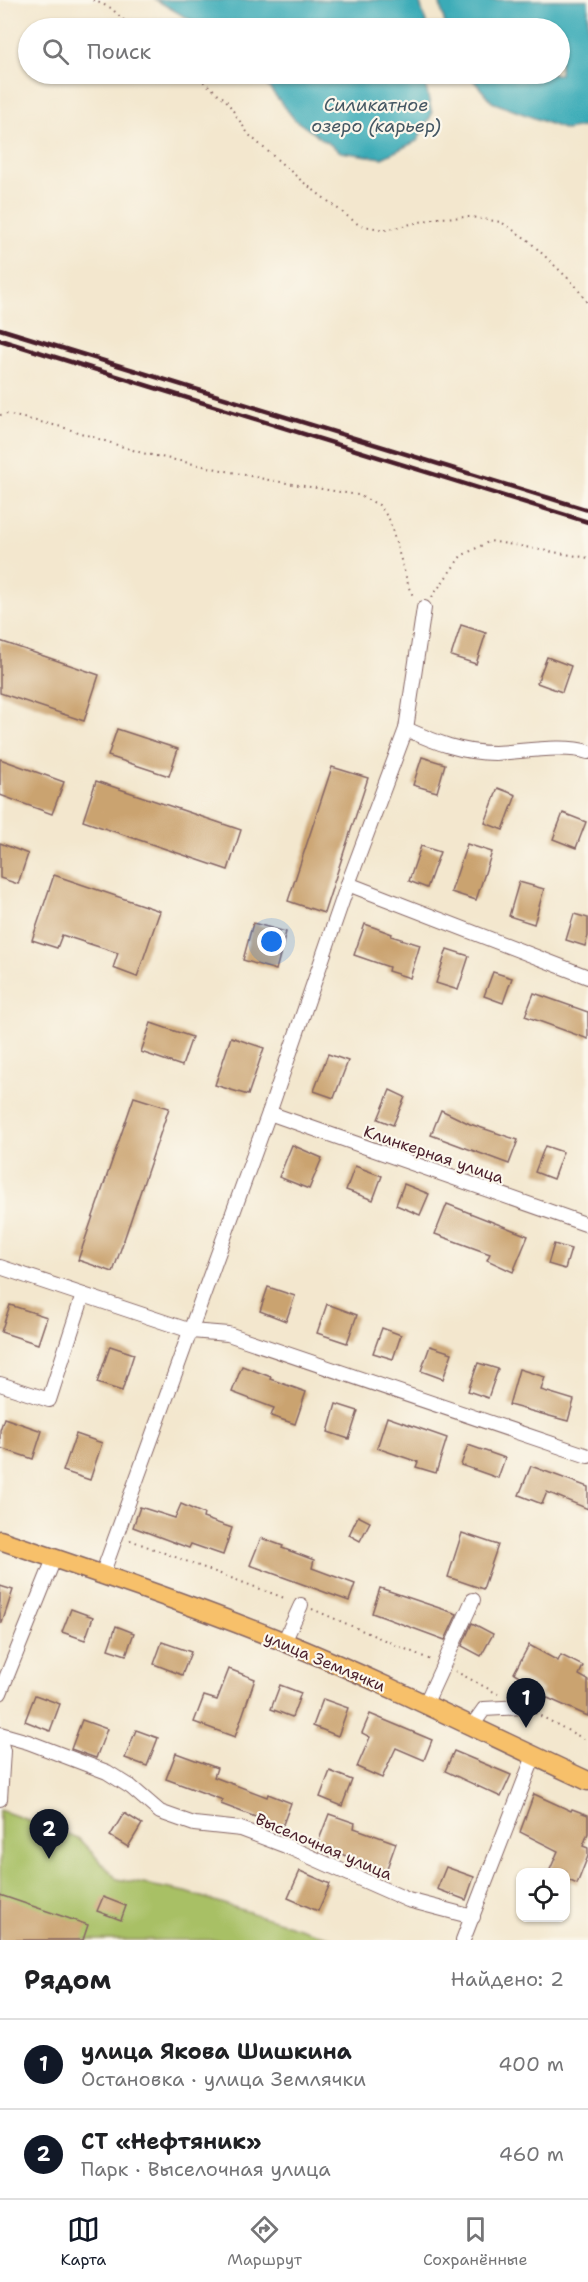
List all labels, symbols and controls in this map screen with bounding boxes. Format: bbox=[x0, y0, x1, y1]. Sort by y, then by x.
search box bbox=[18, 18, 570, 84]
icon: search bbox=[39, 35, 72, 68]
text: Поиск bbox=[87, 37, 151, 66]
water label: Силикатное озеро (карьер) bbox=[311, 93, 441, 138]
your location bbox=[257, 927, 286, 956]
street label: Клинкерная улица bbox=[361, 1121, 507, 1188]
street label: улица Землячки bbox=[261, 1626, 389, 1696]
pin: 1 bbox=[506, 1678, 546, 1728]
street label: Выселочная улица bbox=[252, 1808, 395, 1885]
pin: 2 bbox=[29, 1810, 68, 1859]
map controls bbox=[516, 1868, 570, 1922]
button: locate bbox=[516, 1868, 570, 1922]
text: Рядом bbox=[24, 1962, 111, 1997]
text: Найдено: 2 bbox=[451, 1966, 564, 1992]
text: улица Якова Шишкина bbox=[81, 2037, 352, 2066]
text: 1 bbox=[39, 2051, 48, 2077]
text: 400 m bbox=[498, 2051, 564, 2077]
text: Остановка · улица Землячки bbox=[81, 2066, 366, 2092]
text: СТ «Нефтяник» bbox=[81, 2127, 262, 2156]
text: 2 bbox=[37, 2141, 51, 2167]
text: 460 m bbox=[499, 2141, 564, 2167]
text: Парк · Выселочная улица bbox=[81, 2156, 331, 2182]
tab: Карта bbox=[61, 2213, 106, 2270]
tab: Маршрут bbox=[227, 2213, 302, 2270]
tab: Сохранённые bbox=[423, 2213, 527, 2270]

